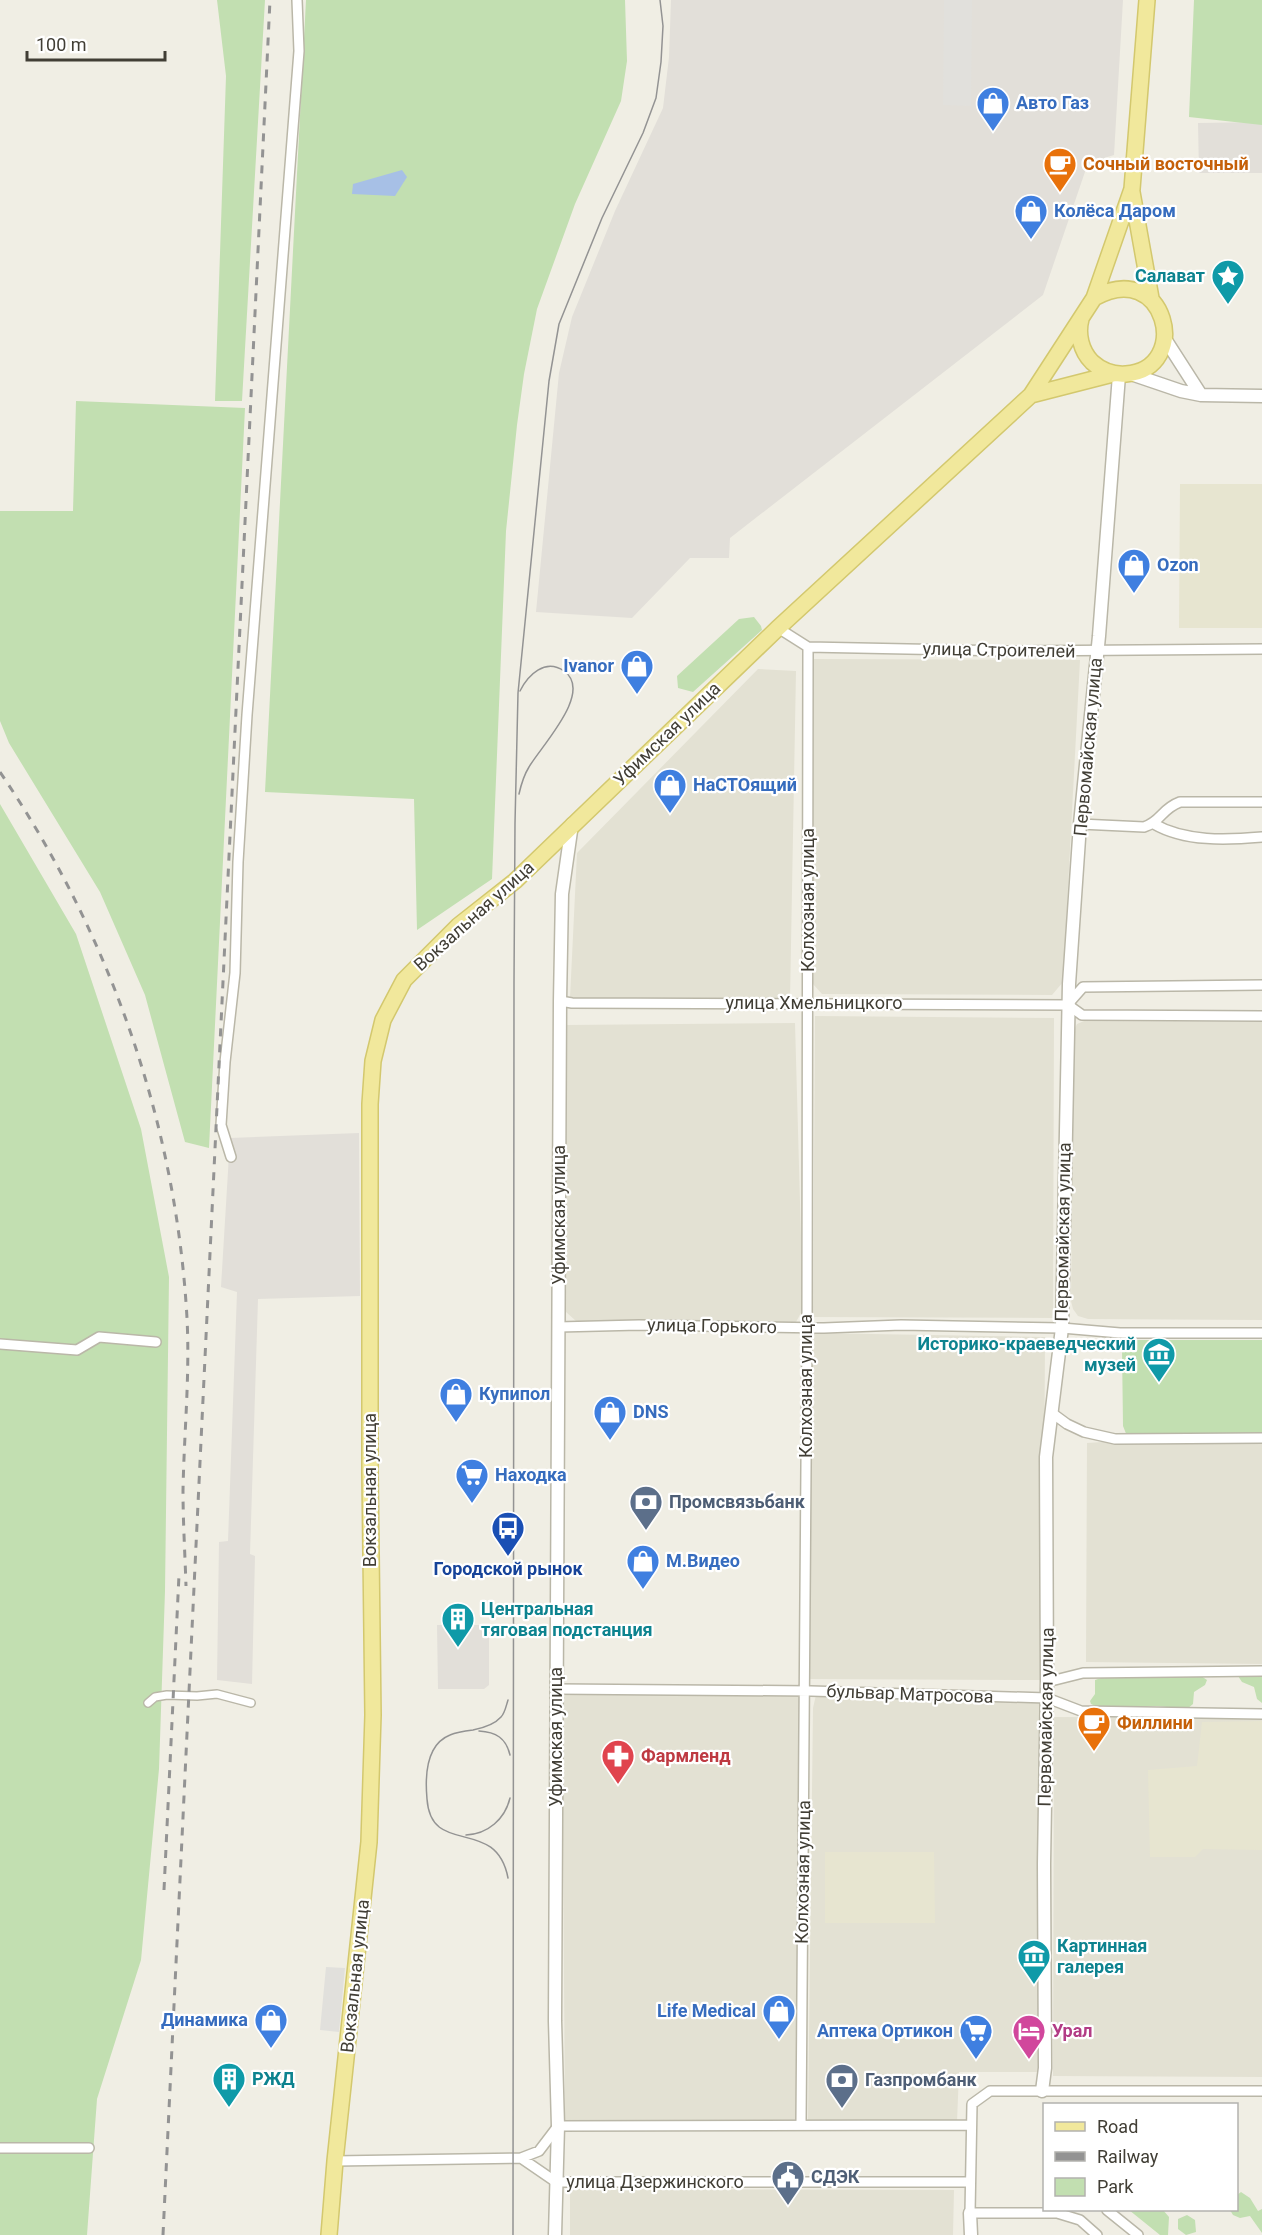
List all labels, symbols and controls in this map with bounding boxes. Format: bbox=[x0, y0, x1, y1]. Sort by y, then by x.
scale bar bbox=[27, 24, 165, 62]
text: 100 m bbox=[36, 34, 87, 55]
shop icon: Авто Газ bbox=[975, 85, 1011, 132]
place label: Авто Газ bbox=[1016, 92, 1089, 113]
cafe icon: Сочный восточный bbox=[1042, 146, 1078, 193]
place label: Сочный восточный bbox=[1083, 153, 1249, 174]
shop icon: Колёса Даром bbox=[1013, 193, 1049, 240]
place label: Колёса Даром bbox=[1054, 200, 1176, 221]
place icon: Салават bbox=[1210, 258, 1246, 305]
place label: Салават bbox=[1135, 265, 1205, 286]
shop icon: Ozon bbox=[1116, 547, 1152, 594]
place label: Ozon bbox=[1157, 554, 1199, 575]
street label: улица Строителей bbox=[922, 638, 1076, 661]
shop icon: Ivanor bbox=[619, 648, 655, 695]
place label: Ivanor bbox=[563, 655, 614, 676]
street label: Первомайская улица bbox=[1069, 657, 1106, 837]
street label: Уфимская улица bbox=[609, 677, 724, 790]
shop icon: НаСТОящий bbox=[652, 767, 688, 814]
place label: НаСТОящий bbox=[693, 774, 797, 795]
street label: Колхозная улица bbox=[797, 828, 818, 972]
street label: Вокзальная улица bbox=[409, 856, 538, 975]
street label: улица Хмельницкого bbox=[725, 992, 903, 1013]
street label: Первомайская улица bbox=[1050, 1142, 1075, 1322]
street label: Уфимская улица bbox=[548, 1145, 569, 1285]
street label: улица Горького bbox=[647, 1314, 777, 1337]
street label: Колхозная улица bbox=[795, 1314, 816, 1458]
place label: Историко-краеведческий музей bbox=[917, 1333, 1136, 1375]
museum icon: Историко-краеведческий музей bbox=[1141, 1336, 1177, 1383]
shop icon: Купипол bbox=[438, 1376, 474, 1423]
place label: Купипол bbox=[479, 1383, 550, 1404]
shop icon: DNS bbox=[592, 1394, 628, 1441]
place label: DNS bbox=[633, 1401, 668, 1422]
street label: Вокзальная улица bbox=[359, 1413, 380, 1567]
supermarket icon: Находка bbox=[454, 1457, 490, 1504]
place label: Находка bbox=[495, 1464, 567, 1485]
bank icon: Промсвязьбанк bbox=[628, 1484, 664, 1531]
place label: Промсвязьбанк bbox=[669, 1491, 806, 1512]
bus stop icon: Городской рынок bbox=[490, 1510, 526, 1557]
shop icon: М.Видео bbox=[625, 1543, 661, 1590]
place label: М.Видео bbox=[666, 1550, 740, 1571]
place label: Городской рынок bbox=[433, 1558, 583, 1579]
place label: Центральная тяговая подстанция bbox=[481, 1598, 653, 1640]
building icon: Центральная тяговая подстанция bbox=[440, 1601, 476, 1648]
street label: Первомайская улица bbox=[1033, 1627, 1058, 1807]
street label: Уфимская улица bbox=[545, 1667, 566, 1807]
street label: бульвар Матросова bbox=[826, 1680, 994, 1707]
cafe icon: Филлини bbox=[1076, 1705, 1112, 1752]
place label: Филлини bbox=[1117, 1712, 1193, 1733]
pharmacy icon: Фармленд bbox=[600, 1738, 636, 1785]
place label: Фармленд bbox=[641, 1745, 731, 1766]
street label: Колхозная улица bbox=[791, 1800, 814, 1944]
street label: Вокзальная улица bbox=[336, 1898, 373, 2054]
place label: Картинная галерея bbox=[1057, 1935, 1147, 1977]
museum icon: Картинная галерея bbox=[1016, 1938, 1052, 1985]
shop icon: Life Medical bbox=[761, 1993, 797, 2040]
place label: Life Medical bbox=[657, 2000, 756, 2021]
shop icon: Динамика bbox=[253, 2002, 289, 2049]
place label: Динамика bbox=[161, 2009, 248, 2030]
supermarket icon: Аптека Ортикон bbox=[958, 2013, 994, 2060]
hotel icon: Урал bbox=[1011, 2013, 1047, 2060]
place label: Аптека Ортикон bbox=[817, 2020, 953, 2041]
place label: Урал bbox=[1052, 2020, 1093, 2041]
building icon: РЖД bbox=[211, 2061, 247, 2108]
bank icon: Газпромбанк bbox=[824, 2062, 860, 2109]
place label: РЖД bbox=[252, 2068, 295, 2089]
place label: Газпромбанк bbox=[865, 2069, 978, 2090]
legend bbox=[1043, 2103, 1238, 2211]
text: Road bbox=[1097, 2116, 1138, 2137]
text: Railway bbox=[1097, 2146, 1159, 2167]
public building icon: СДЭК bbox=[770, 2159, 806, 2206]
place label: СДЭК bbox=[811, 2166, 860, 2187]
street label: улица Дзержинского bbox=[566, 2171, 744, 2192]
text: Park bbox=[1097, 2176, 1134, 2197]

